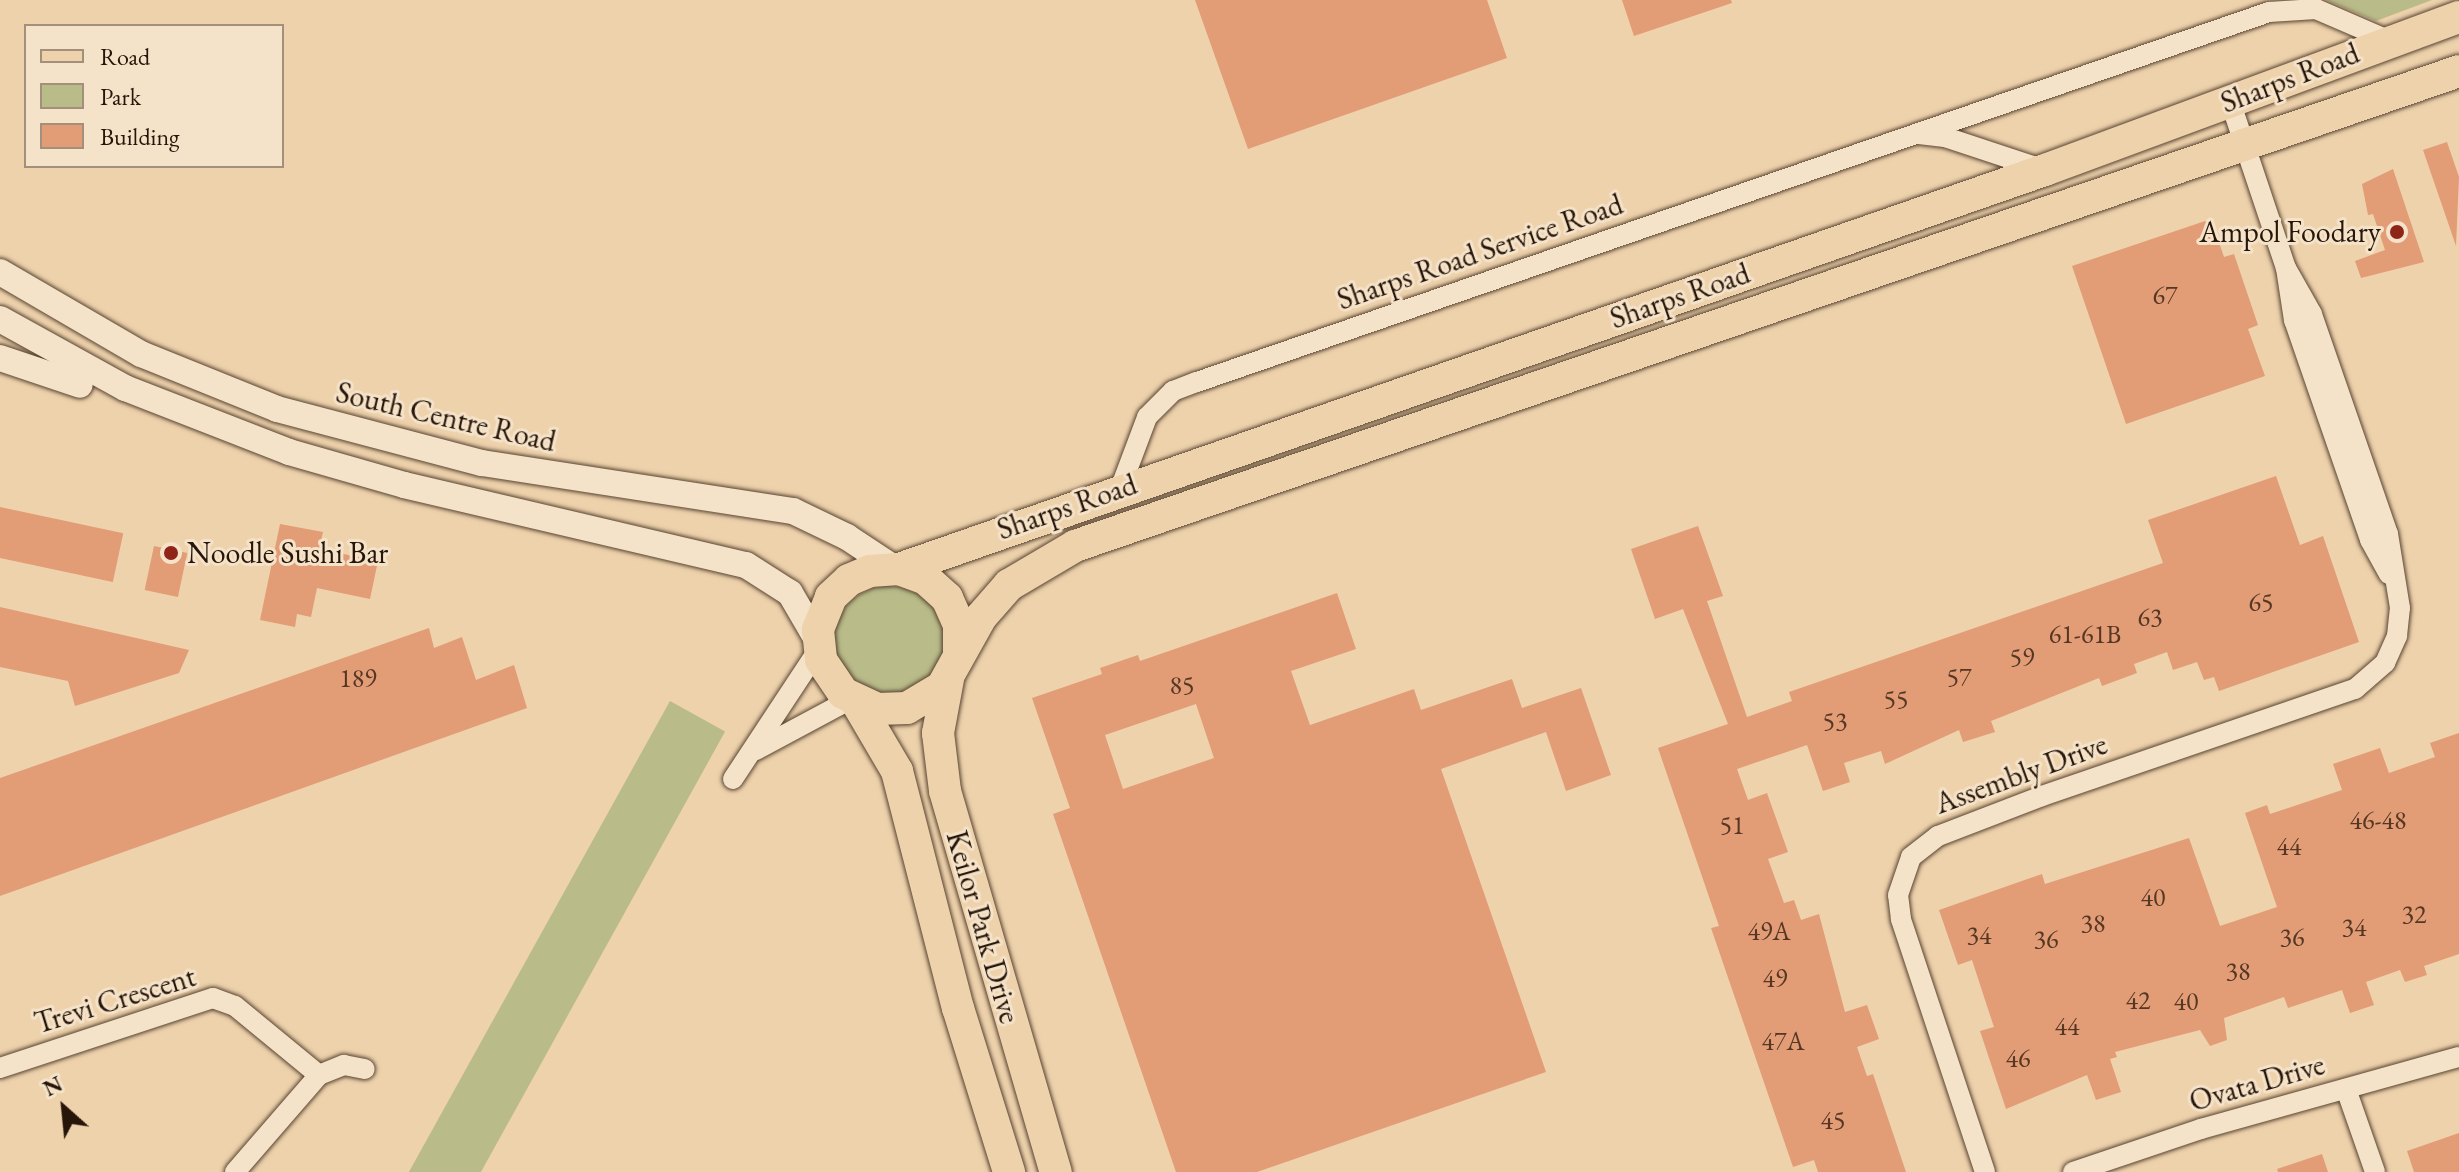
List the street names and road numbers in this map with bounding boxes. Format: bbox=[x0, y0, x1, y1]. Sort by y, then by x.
street label: Sharps Road bbox=[2216, 35, 2364, 121]
street label: Sharps Road Service Road bbox=[1332, 186, 1628, 318]
street label: Sharps Road bbox=[1605, 255, 1755, 337]
street label: South Centre Road bbox=[333, 374, 559, 460]
street label: Sharps Road bbox=[992, 466, 1142, 548]
street label: Assembly Drive bbox=[1930, 726, 2112, 822]
street label: Keilor Park Drive bbox=[938, 827, 1028, 1027]
street label: Trevi Crescent bbox=[30, 958, 200, 1042]
street label: Ovata Drive bbox=[2185, 1047, 2329, 1119]

